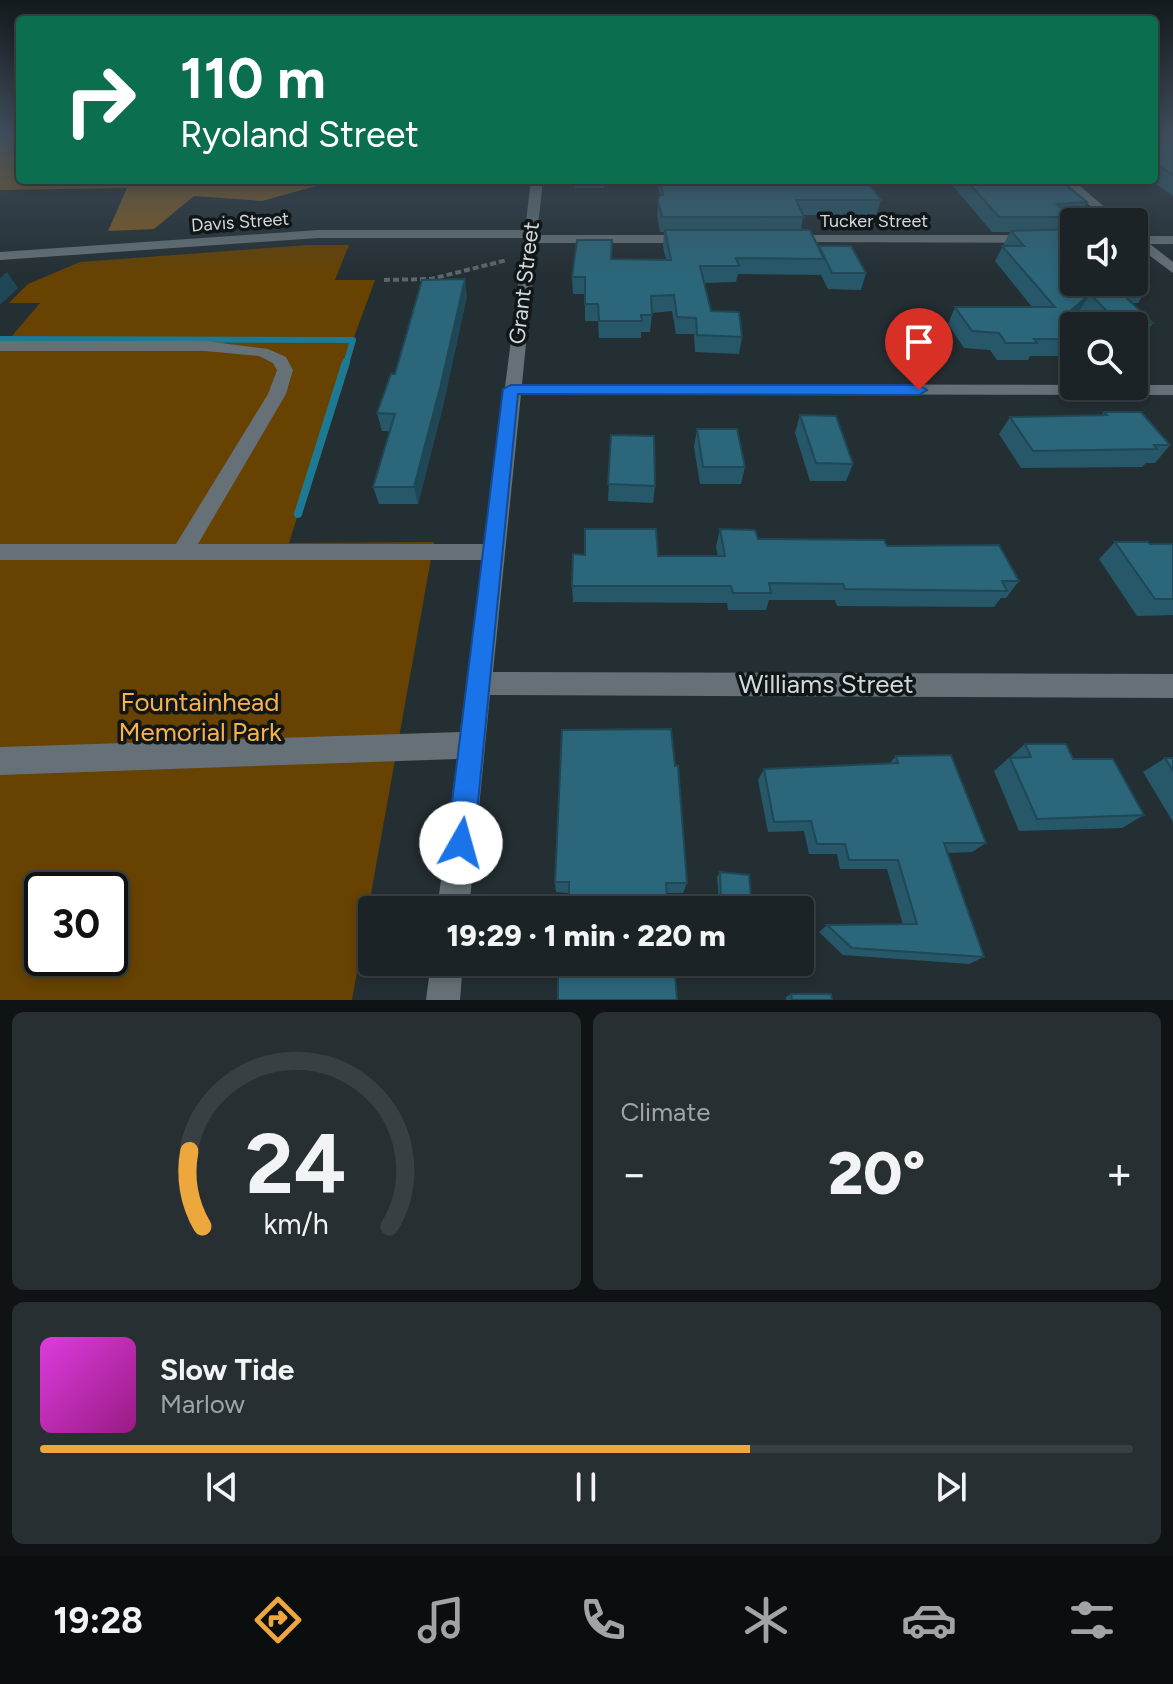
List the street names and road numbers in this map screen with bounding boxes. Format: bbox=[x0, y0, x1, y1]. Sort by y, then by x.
street label: Davis Street bbox=[190, 208, 290, 236]
street label: Tucker Street bbox=[820, 210, 928, 232]
street label: Grant Street bbox=[503, 220, 545, 346]
street label: Williams Street bbox=[738, 668, 914, 700]

